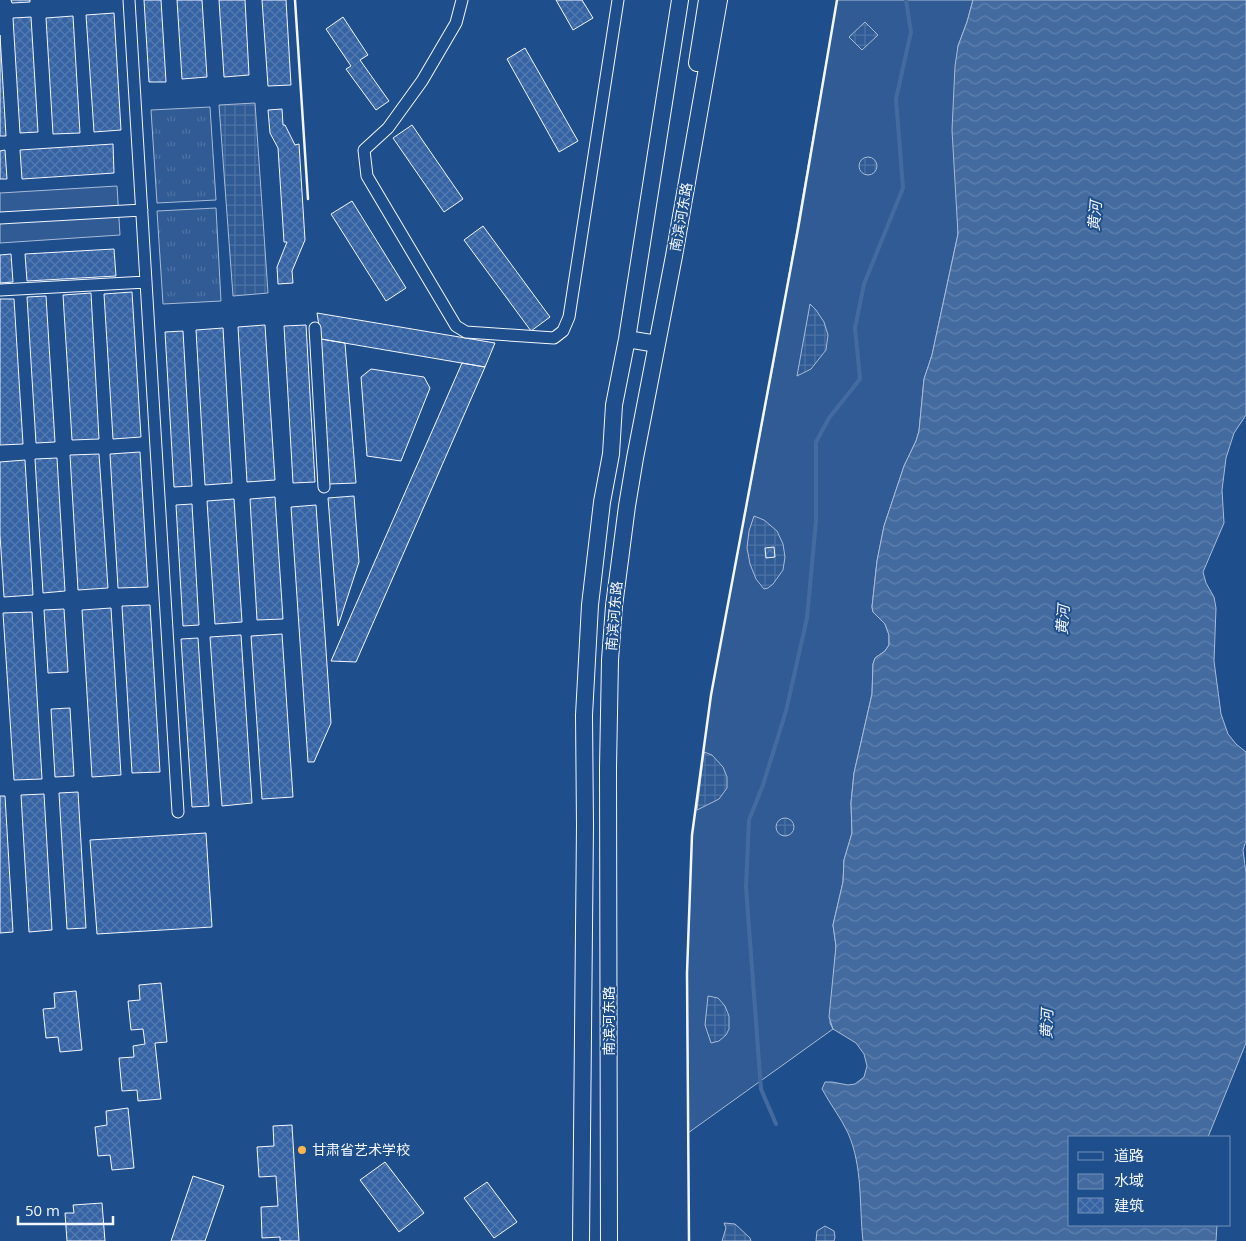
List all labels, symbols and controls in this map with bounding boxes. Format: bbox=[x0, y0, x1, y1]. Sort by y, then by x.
street label: 南滨河东路 bbox=[665, 181, 696, 253]
water label: 黄河 bbox=[1083, 197, 1106, 232]
street label: 南滨河东路 bbox=[601, 580, 626, 652]
water label: 黄河 bbox=[1051, 601, 1073, 636]
street label: 南滨河东路 bbox=[599, 986, 618, 1056]
water label: 黄河 bbox=[1035, 1006, 1057, 1039]
legend bbox=[1068, 1136, 1231, 1226]
place label: 甘肃省艺术学校 bbox=[312, 1140, 410, 1159]
marker: 甘肃省艺术学校 bbox=[296, 1144, 308, 1156]
text: 道路 bbox=[1114, 1145, 1144, 1165]
text: 水域 bbox=[1114, 1170, 1144, 1190]
scale bar bbox=[18, 1194, 112, 1226]
text: 建筑 bbox=[1114, 1195, 1144, 1215]
text: 50 m bbox=[25, 1200, 60, 1220]

